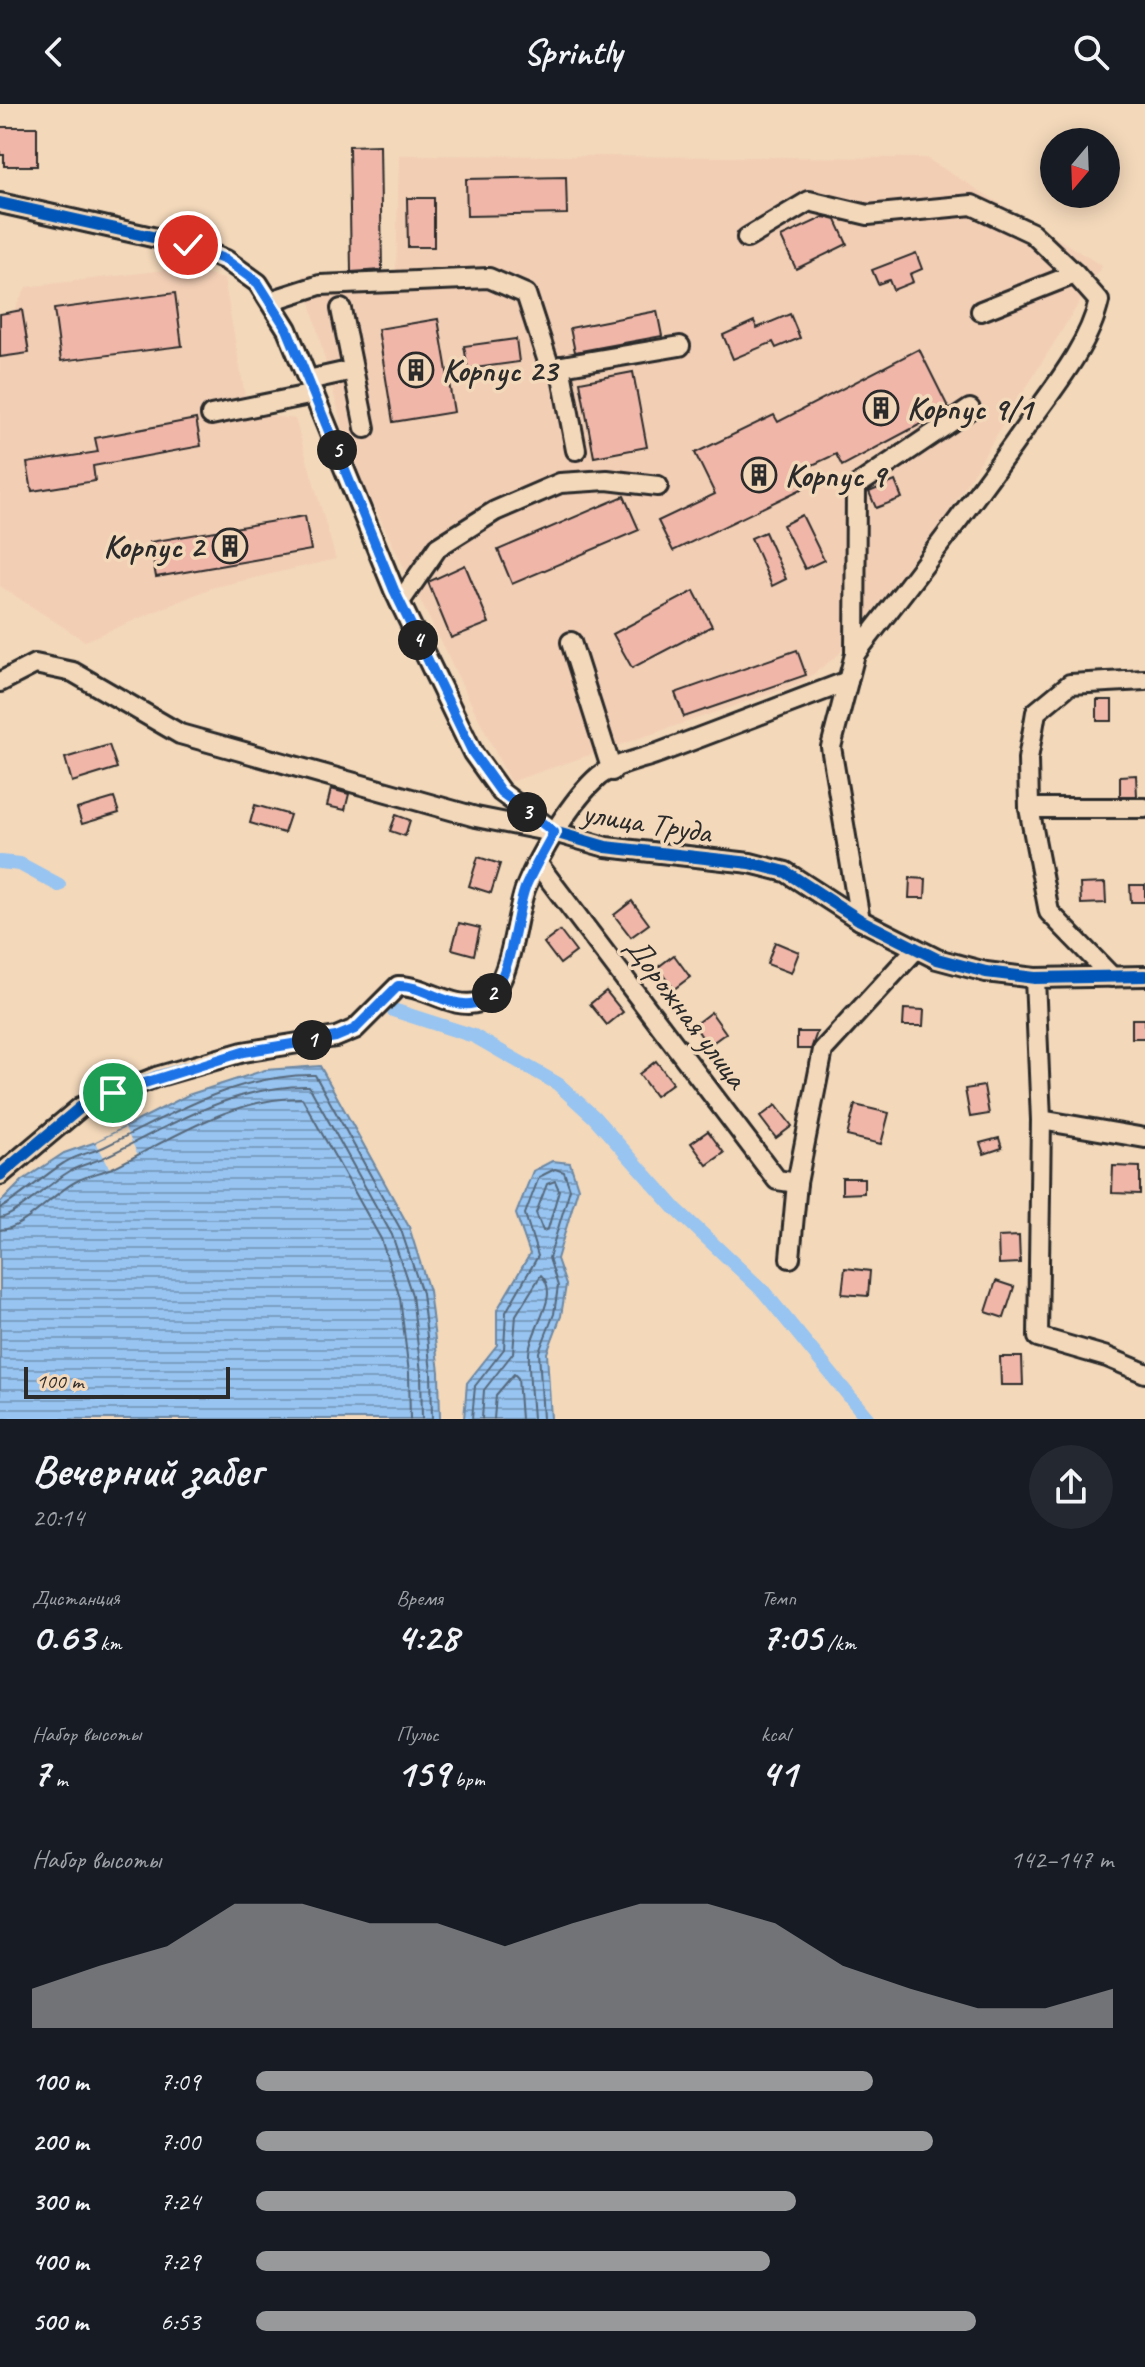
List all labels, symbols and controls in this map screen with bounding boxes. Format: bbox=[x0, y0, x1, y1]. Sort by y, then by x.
text: Sprintly bbox=[523, 29, 622, 75]
icon: back bbox=[32, 30, 76, 74]
icon: search bbox=[1069, 30, 1113, 74]
north arrow bbox=[1040, 128, 1120, 208]
map controls bbox=[1040, 128, 1120, 208]
pin bbox=[154, 211, 222, 279]
icon: check bbox=[166, 223, 210, 267]
place label: Корпус 23 bbox=[442, 350, 560, 391]
building icon: Корпус 23 bbox=[397, 351, 435, 389]
place label: Корпус 9/1 bbox=[907, 388, 1036, 429]
building icon: Корпус 9/1 bbox=[862, 389, 900, 427]
pin: 5 bbox=[317, 430, 357, 470]
text: 5 bbox=[332, 436, 342, 464]
place label: Корпус 9 bbox=[785, 455, 889, 496]
building icon: Корпус 9 bbox=[740, 456, 778, 494]
place label: Корпус 2 bbox=[103, 526, 207, 567]
building icon: Корпус 2 bbox=[211, 527, 249, 565]
pin: 4 bbox=[398, 620, 438, 660]
text: 4 bbox=[413, 626, 423, 654]
pin: 3 bbox=[507, 792, 547, 832]
street label: улица Труда bbox=[578, 792, 716, 853]
text: 3 bbox=[522, 798, 532, 826]
street label: Дорожная улица bbox=[616, 928, 758, 1098]
pin: 2 bbox=[472, 973, 512, 1013]
text: 2 bbox=[487, 979, 497, 1007]
pin: 1 bbox=[292, 1020, 332, 1060]
text: 1 bbox=[307, 1026, 317, 1054]
pin bbox=[79, 1059, 147, 1127]
icon: arrive bbox=[91, 1071, 135, 1115]
scale bar bbox=[24, 1363, 230, 1399]
text: 100 m bbox=[36, 1367, 83, 1395]
text: Вечерний забег bbox=[32, 1443, 262, 1498]
button: share bbox=[1029, 1445, 1113, 1529]
text: 20:14 bbox=[32, 1501, 84, 1534]
text: Дистанция bbox=[32, 1584, 120, 1612]
text: Время bbox=[396, 1584, 443, 1612]
text: Темп bbox=[761, 1584, 796, 1612]
text: 0.63 bbox=[32, 1612, 95, 1662]
text: 4:28 bbox=[396, 1612, 458, 1662]
text: 7:05 bbox=[761, 1612, 822, 1662]
text: km bbox=[95, 1629, 122, 1657]
text: /km bbox=[822, 1629, 856, 1657]
text: Набор высоты bbox=[32, 1720, 141, 1748]
text: Пульс bbox=[396, 1720, 439, 1748]
text: kcal bbox=[761, 1720, 790, 1748]
text: 7 bbox=[32, 1748, 50, 1798]
text: 159 bbox=[396, 1748, 449, 1798]
text: 41 bbox=[761, 1748, 797, 1798]
text: m bbox=[50, 1765, 68, 1793]
text: bpm bbox=[449, 1765, 485, 1793]
text: Набор высоты bbox=[32, 1843, 161, 1876]
text: 142–147 m bbox=[1010, 1843, 1113, 1876]
text: 100 m bbox=[32, 2065, 88, 2098]
text: 7:09 bbox=[160, 2065, 200, 2098]
text: 200 m bbox=[32, 2125, 88, 2158]
text: 7:00 bbox=[160, 2125, 200, 2158]
text: 300 m bbox=[32, 2185, 88, 2218]
text: 7:24 bbox=[160, 2185, 200, 2218]
text: 400 m bbox=[32, 2245, 88, 2278]
text: 7:29 bbox=[160, 2245, 200, 2278]
text: 500 m bbox=[32, 2305, 88, 2338]
text: 6:53 bbox=[160, 2305, 200, 2338]

